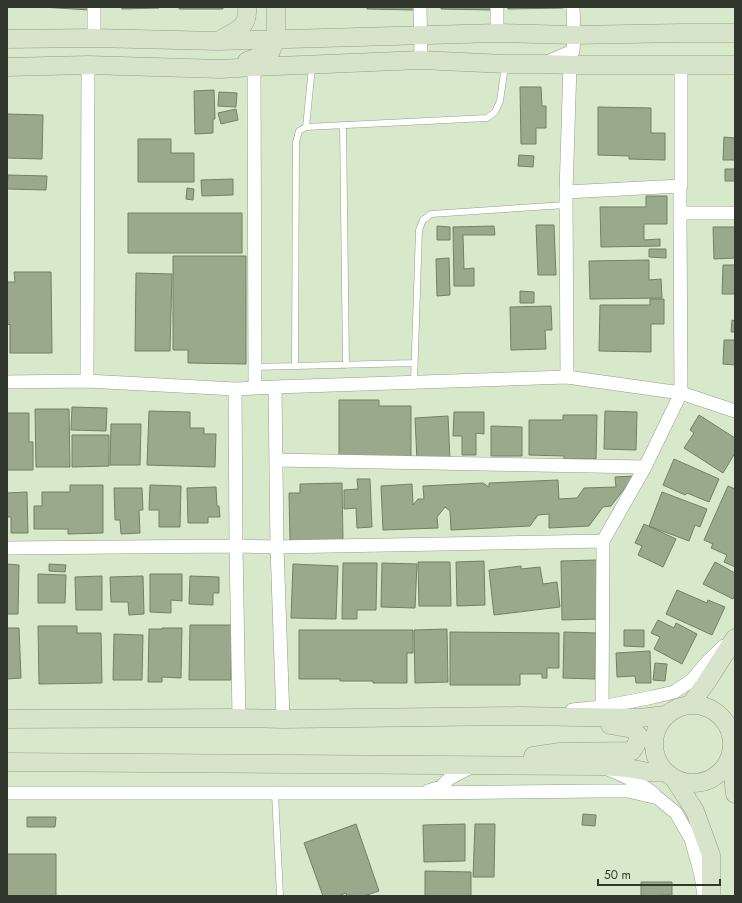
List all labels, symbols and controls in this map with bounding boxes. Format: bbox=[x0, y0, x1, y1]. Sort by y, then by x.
scale bar bbox=[598, 861, 720, 887]
text: 50 m bbox=[604, 866, 631, 884]

